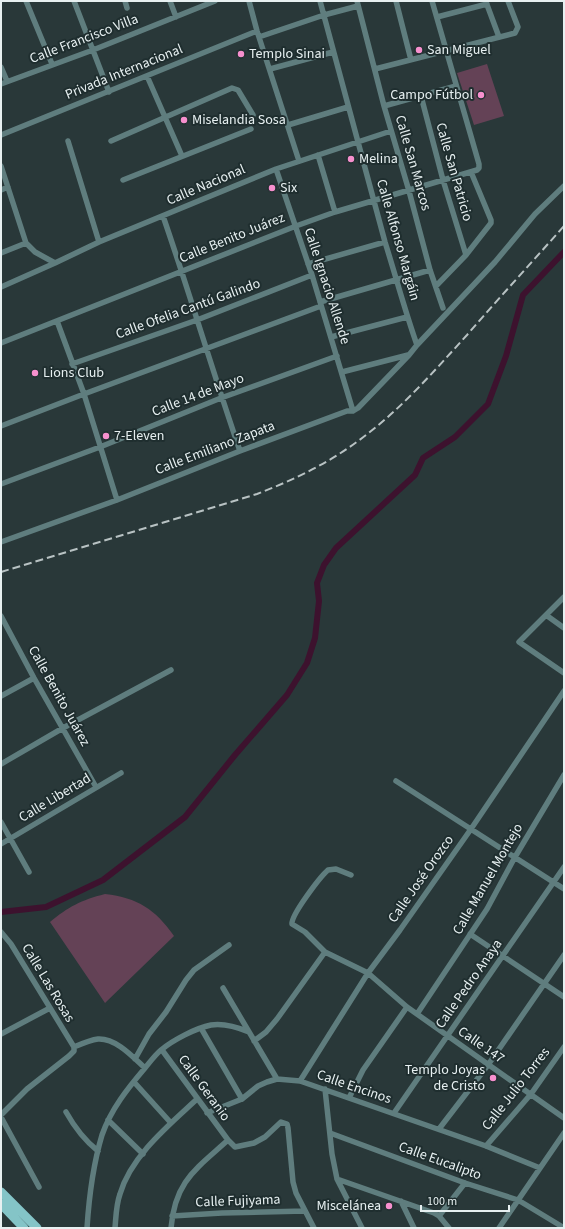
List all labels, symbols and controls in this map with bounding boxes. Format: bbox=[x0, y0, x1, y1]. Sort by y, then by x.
street label: Calle Francisco Villa bbox=[27, 9, 141, 69]
street label: Privada Internacional bbox=[62, 39, 186, 105]
place label: San Miguel bbox=[427, 40, 491, 60]
place label: Templo Sinai bbox=[249, 44, 325, 64]
marker: San Miguel bbox=[414, 45, 424, 55]
marker: Templo Sinai bbox=[236, 49, 246, 59]
place label: Campo Fútbol bbox=[390, 85, 473, 105]
marker: Campo Fútbol bbox=[476, 90, 486, 100]
place label: Miselandia Sosa bbox=[192, 110, 286, 130]
street label: Calle San Marcos bbox=[390, 113, 436, 213]
marker: Miselandia Sosa bbox=[179, 115, 189, 125]
street label: Calle San Patricio bbox=[430, 120, 478, 224]
place label: Melina bbox=[359, 149, 398, 169]
marker: Melina bbox=[346, 154, 356, 164]
street label: Calle Nacional bbox=[164, 159, 249, 211]
street label: Calle Alfonso Margáin bbox=[371, 177, 425, 303]
place label: Six bbox=[280, 178, 298, 198]
marker: Six bbox=[267, 183, 277, 193]
street label: Calle Benito Juárez bbox=[176, 208, 288, 268]
street label: Calle Ignacio Allende bbox=[299, 225, 355, 347]
street label: Calle Ofelia Cantú Galindo bbox=[113, 274, 263, 344]
place label: Lions Club bbox=[43, 363, 104, 383]
marker: Lions Club bbox=[30, 368, 40, 378]
street label: Calle 14 de Mayo bbox=[149, 368, 247, 422]
street label: Calle Emiliano Zapata bbox=[152, 416, 278, 480]
place label: 7-Eleven bbox=[114, 426, 164, 446]
marker: 7-Eleven bbox=[101, 431, 111, 441]
street label: Calle Benito Juárez bbox=[23, 642, 95, 750]
street label: Calle Libertad bbox=[15, 769, 95, 827]
street label: Calle Manuel Montejo bbox=[448, 820, 528, 938]
street label: Calle José Orozco bbox=[383, 831, 459, 927]
street label: Calle Pedro Anaya bbox=[431, 935, 507, 1033]
street label: Calle Las Rosas bbox=[17, 940, 79, 1026]
street label: Calle 147 bbox=[454, 1022, 508, 1068]
street label: Calle Julio Torres bbox=[477, 1043, 555, 1135]
street label: Calle Geranio bbox=[173, 1051, 235, 1125]
place label: Templo Joyas de Cristo bbox=[405, 1060, 485, 1096]
street label: Calle Encinos bbox=[314, 1065, 394, 1109]
marker: Templo Joyas de Cristo bbox=[488, 1073, 498, 1083]
street label: Calle Eucalipto bbox=[396, 1137, 484, 1185]
scale bar bbox=[421, 1187, 509, 1213]
street label: Calle Fujiyama bbox=[195, 1190, 281, 1212]
text: 100 m bbox=[427, 1193, 457, 1210]
place label: Miscelánea bbox=[316, 1196, 381, 1216]
marker: Miscelánea bbox=[384, 1201, 394, 1211]

